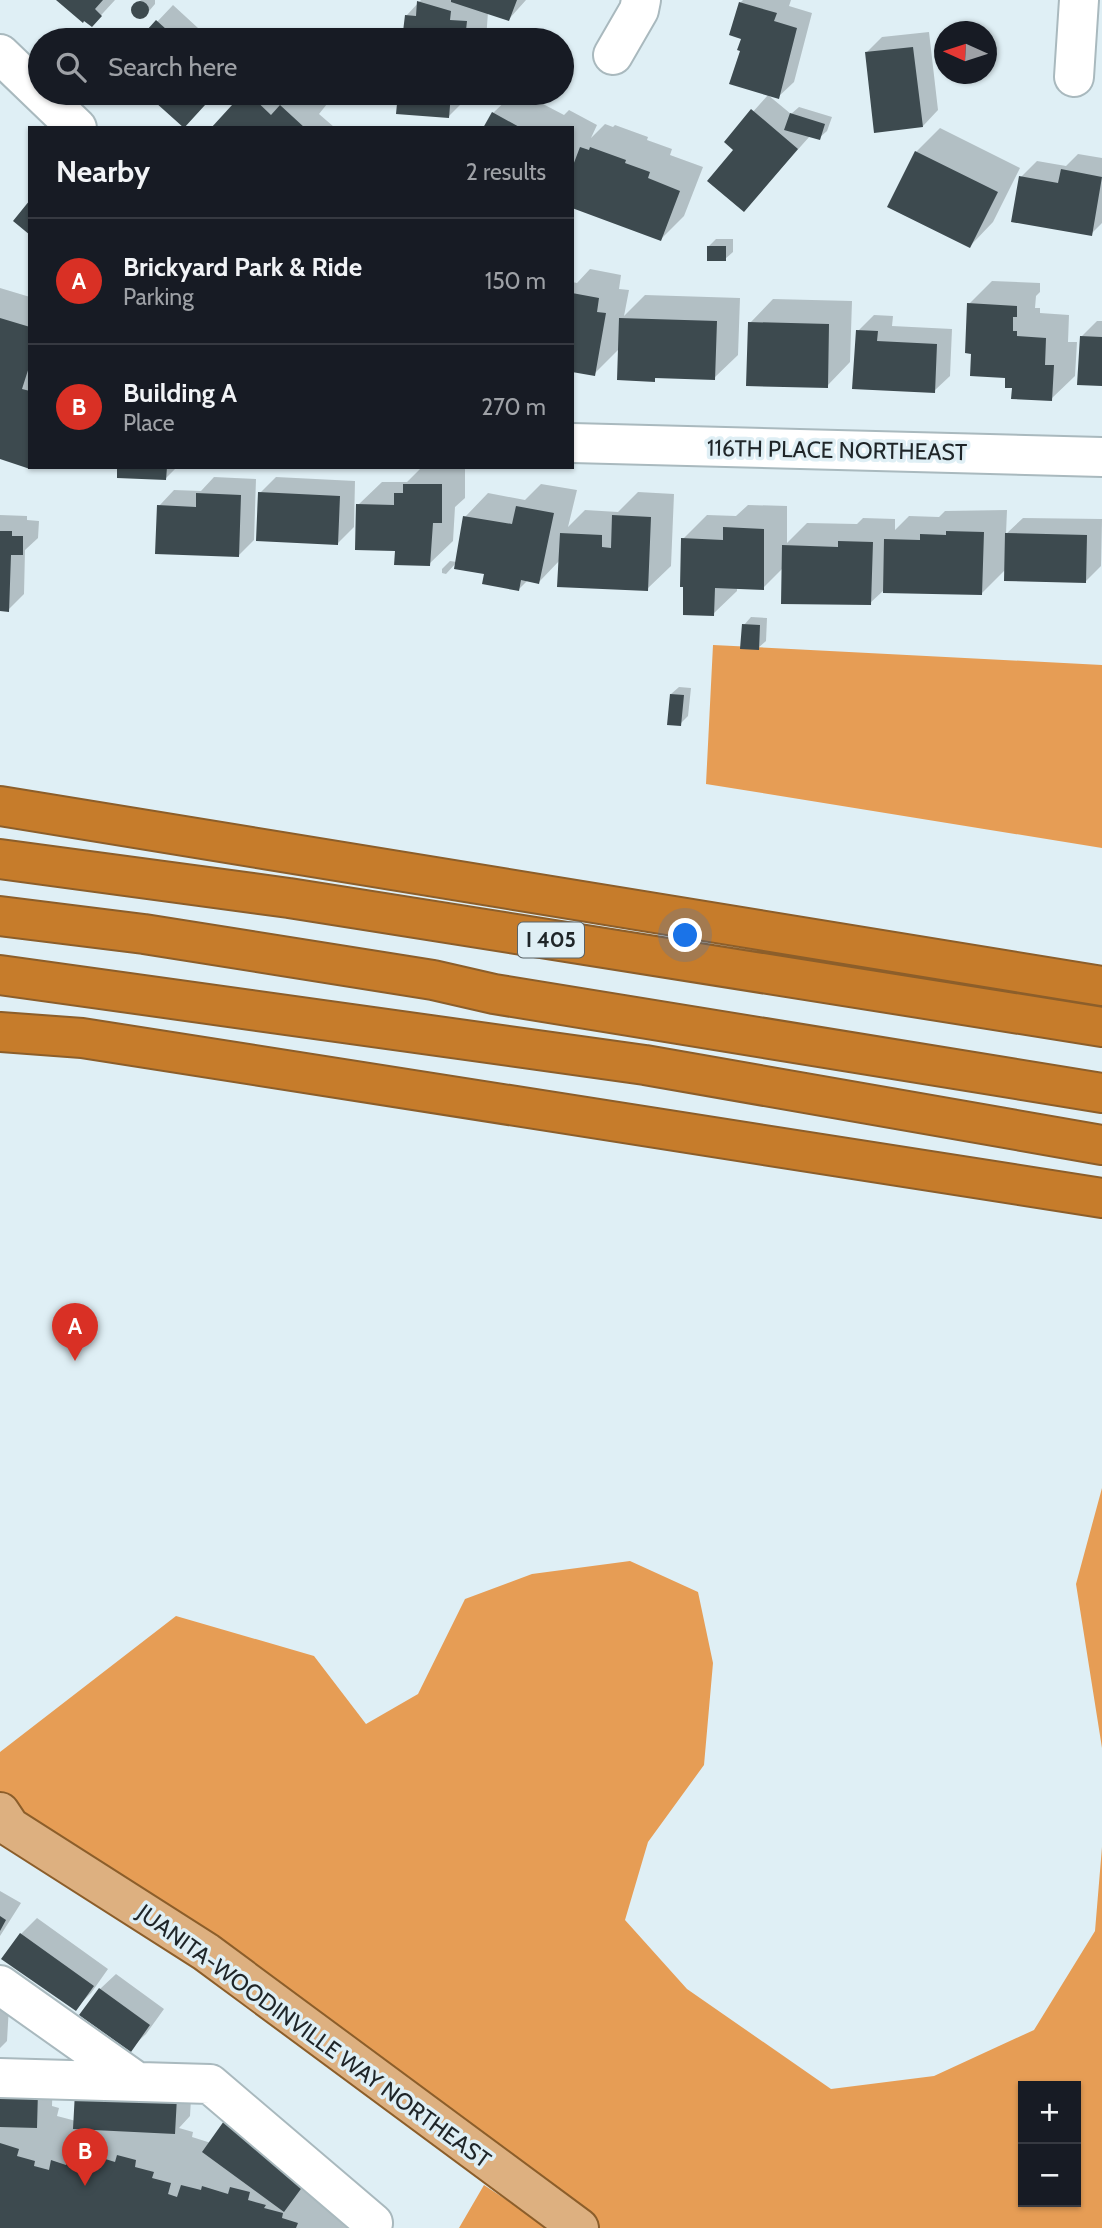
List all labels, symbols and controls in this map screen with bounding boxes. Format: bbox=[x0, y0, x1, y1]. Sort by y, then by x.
north arrow bbox=[934, 21, 997, 84]
search box bbox=[28, 28, 574, 105]
icon: search bbox=[52, 48, 90, 86]
text: Search here bbox=[108, 51, 237, 83]
text: Nearby bbox=[56, 153, 150, 190]
text: 2 results bbox=[466, 158, 546, 186]
text: Brickyard Park & Ride bbox=[123, 251, 362, 283]
text: A bbox=[72, 267, 86, 295]
text: 150 m bbox=[485, 267, 546, 295]
text: Parking bbox=[123, 283, 194, 311]
text: Building A bbox=[123, 377, 237, 409]
text: B bbox=[72, 393, 86, 421]
text: 270 m bbox=[481, 393, 546, 421]
text: Place bbox=[123, 409, 175, 437]
street label: 116TH PLACE NORTHEAST bbox=[707, 434, 967, 466]
your location bbox=[668, 918, 702, 952]
road number: I 405 bbox=[518, 922, 584, 958]
pin: A bbox=[52, 1303, 98, 1361]
street label: JUANITA-WOODINVILLE WAY NORTHEAST bbox=[131, 1898, 496, 2174]
map controls bbox=[1018, 2081, 1081, 2207]
button: + bbox=[1018, 2081, 1081, 2144]
pin: B bbox=[62, 2128, 108, 2186]
button: − bbox=[1018, 2144, 1081, 2207]

